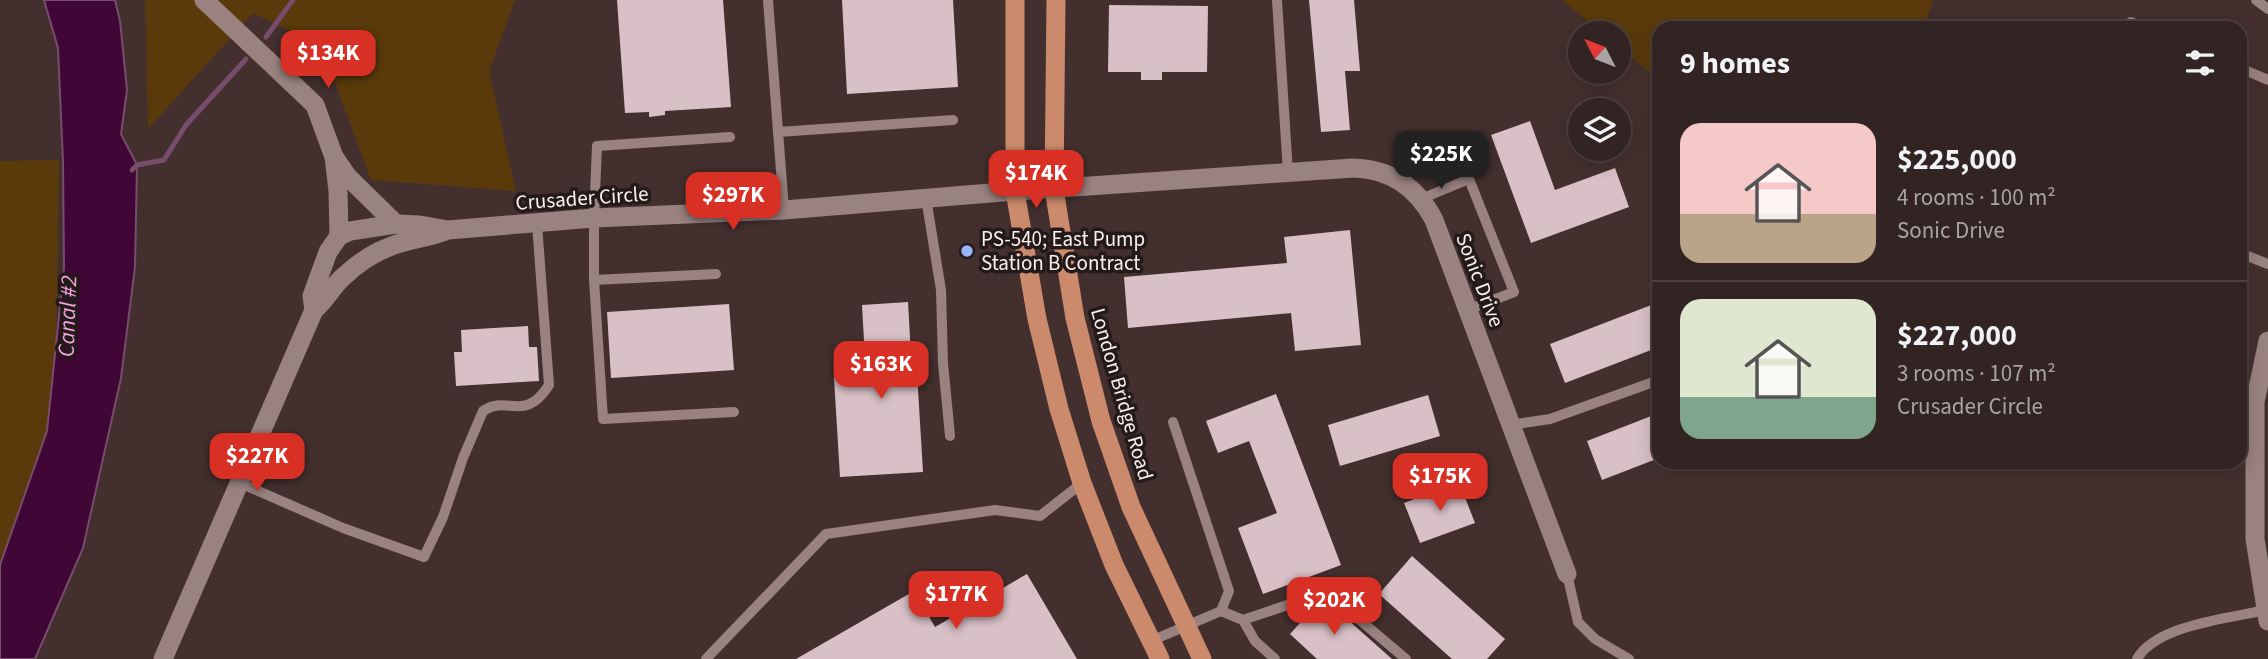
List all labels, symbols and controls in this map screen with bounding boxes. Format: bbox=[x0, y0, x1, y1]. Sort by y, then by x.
north arrow bbox=[1568, 21, 1631, 84]
map controls bbox=[1568, 21, 1631, 161]
pin: $134K bbox=[279, 31, 377, 90]
text: $134K bbox=[297, 36, 359, 69]
text: 9 homes bbox=[1680, 42, 1790, 85]
icon: filters bbox=[2181, 44, 2219, 82]
button: layers bbox=[1568, 98, 1631, 161]
pin: $225K bbox=[1392, 132, 1490, 191]
text: $225K bbox=[1410, 137, 1472, 170]
text: $225,000 bbox=[1897, 138, 2017, 181]
pin: $174K bbox=[987, 150, 1085, 210]
icon: home bbox=[1736, 151, 1820, 235]
text: $174K bbox=[1005, 156, 1067, 189]
pin: $297K bbox=[684, 173, 782, 232]
street label: Crusader Circle bbox=[514, 178, 650, 218]
text: $297K bbox=[702, 178, 764, 211]
text: 4 rooms · 100 m² bbox=[1897, 181, 2056, 214]
text: Sonic Drive bbox=[1897, 214, 2005, 247]
place label: PS-540; East Pump Station B Contract bbox=[981, 224, 1145, 278]
street label: Sonic Drive bbox=[1448, 229, 1512, 331]
marker: PS-540; East Pump Station B Contract bbox=[959, 243, 975, 259]
water label: Canal #2 bbox=[50, 275, 85, 357]
street label: London Bridge Road bbox=[1083, 304, 1161, 484]
text: $227,000 bbox=[1897, 314, 2017, 357]
icon: home bbox=[1736, 327, 1820, 411]
pin: $163K bbox=[832, 342, 930, 401]
text: $163K bbox=[850, 347, 912, 380]
text: 3 rooms · 107 m² bbox=[1897, 357, 2056, 390]
text: Crusader Circle bbox=[1897, 390, 2043, 423]
pin: $227K bbox=[208, 434, 306, 493]
text: $227K bbox=[226, 439, 288, 472]
pin: $175K bbox=[1391, 454, 1489, 513]
text: $175K bbox=[1409, 459, 1471, 492]
pin: $177K bbox=[907, 572, 1005, 631]
text: $177K bbox=[925, 577, 987, 610]
pin: $202K bbox=[1285, 578, 1383, 637]
text: $202K bbox=[1303, 583, 1365, 616]

